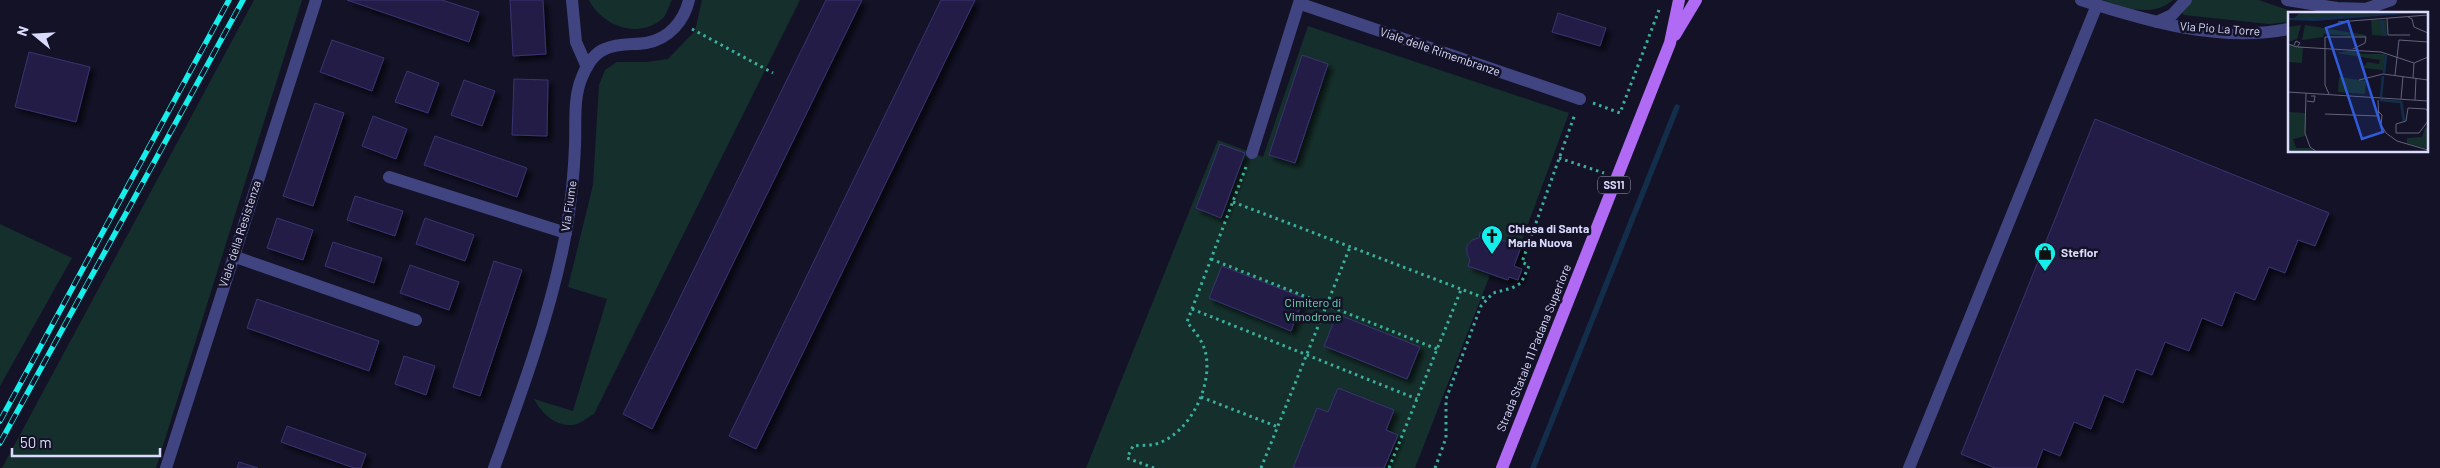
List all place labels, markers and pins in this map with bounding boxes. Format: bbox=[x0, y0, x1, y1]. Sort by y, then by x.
place label: Chiesa di Santa Maria Nuova bbox=[1508, 221, 1589, 249]
church icon: Chiesa di Santa Maria Nuova bbox=[1480, 224, 1504, 255]
shop icon: Steflor bbox=[2033, 241, 2057, 272]
place label: Steflor bbox=[2061, 245, 2098, 259]

